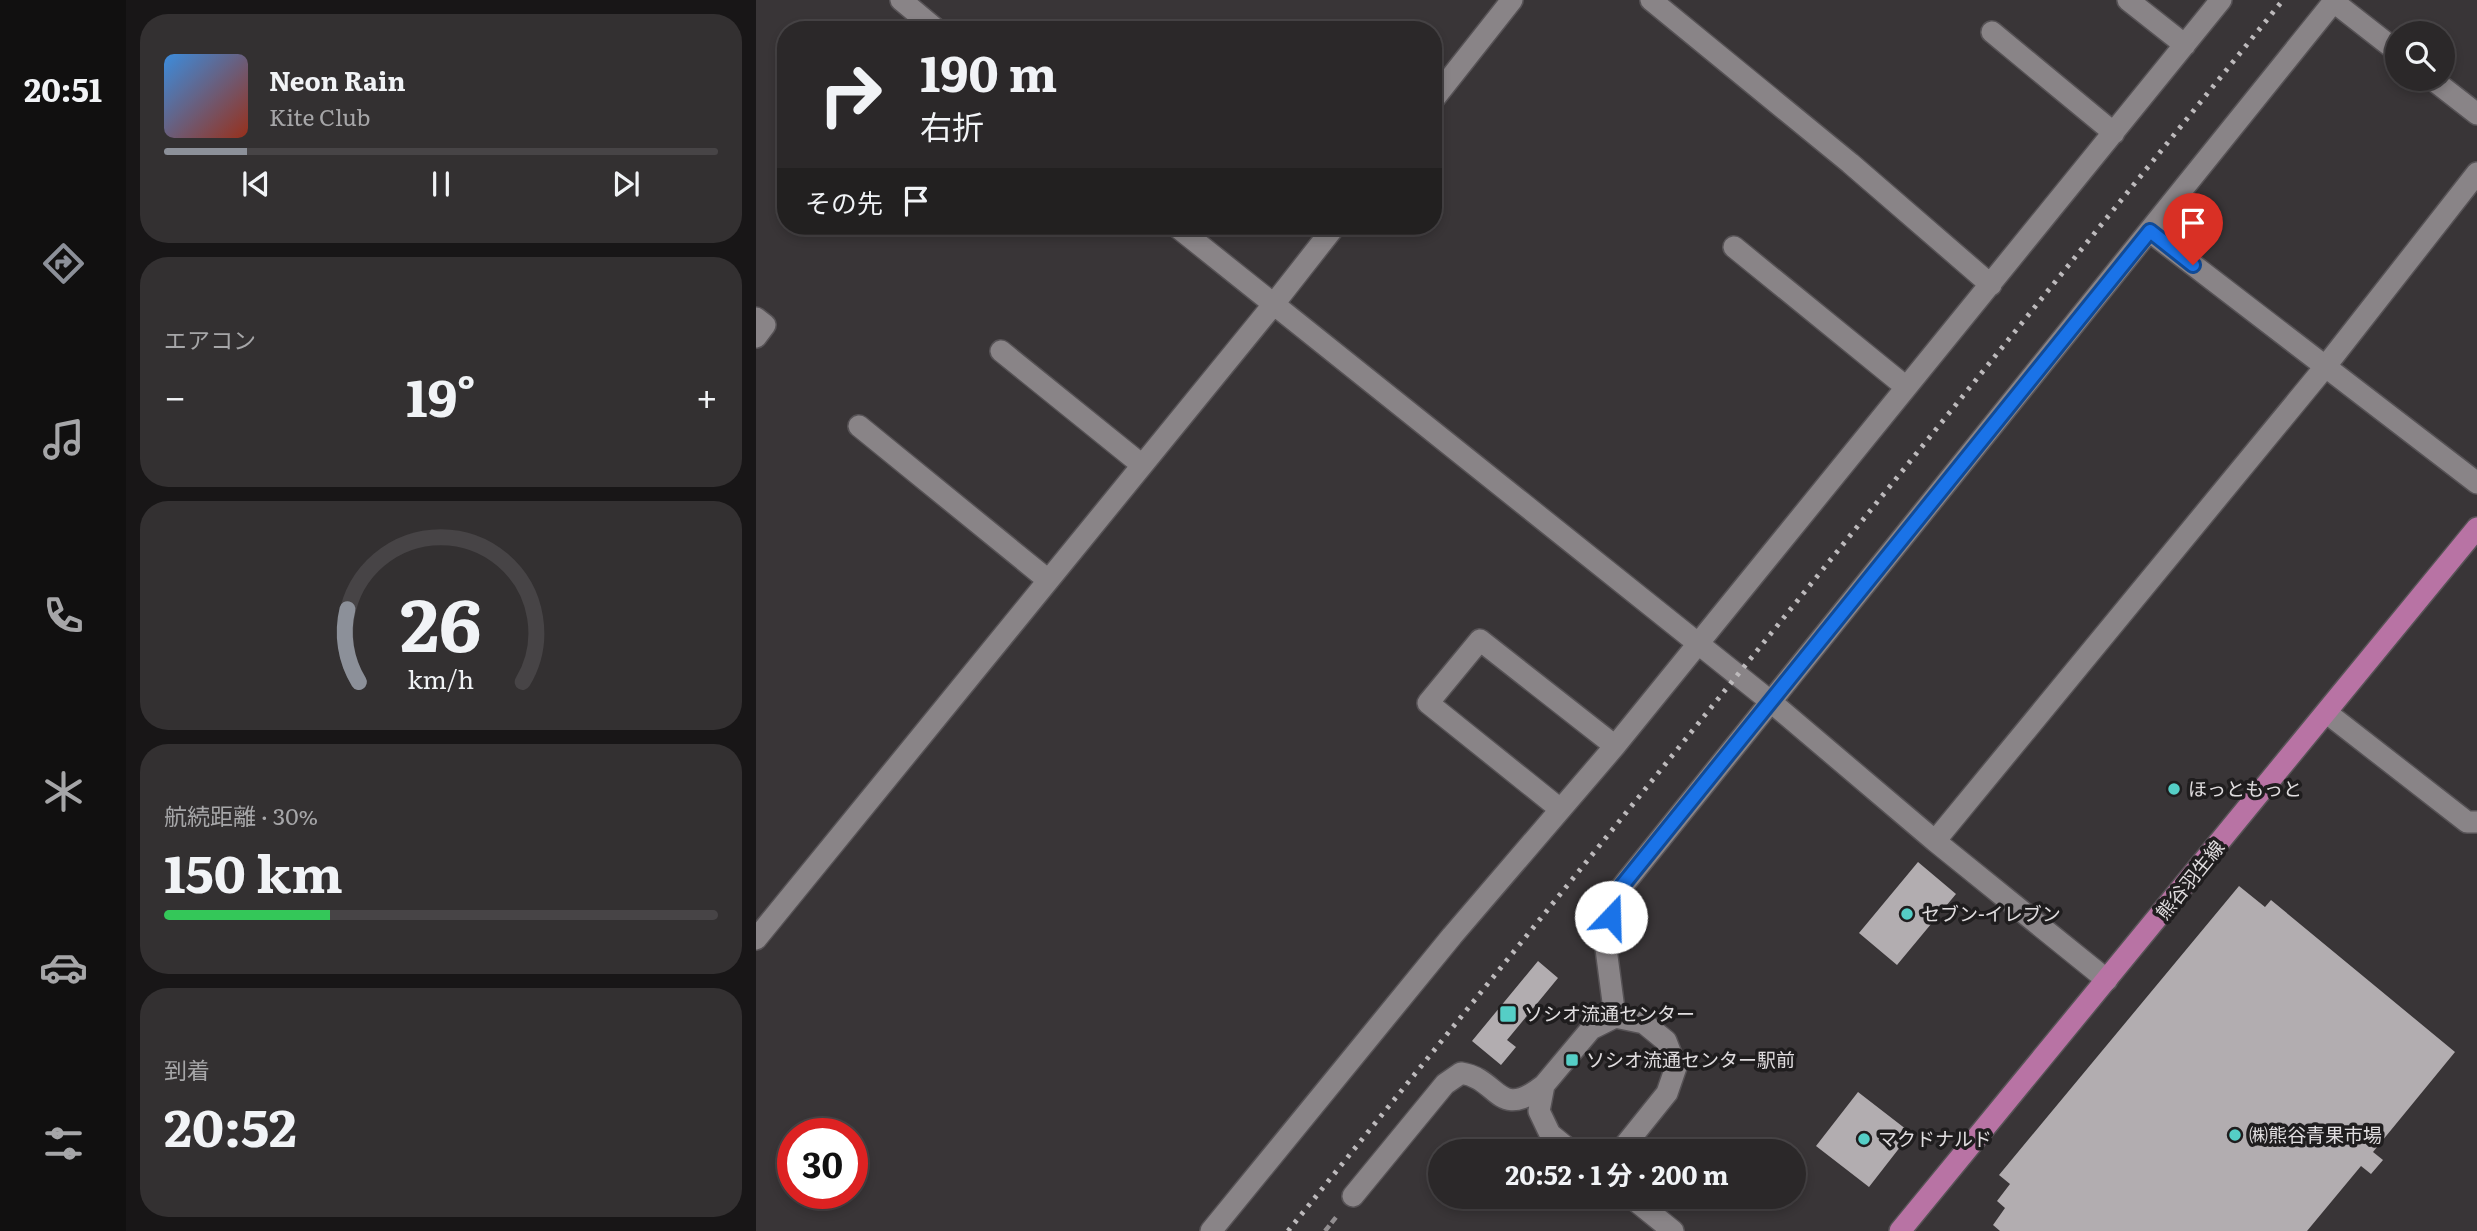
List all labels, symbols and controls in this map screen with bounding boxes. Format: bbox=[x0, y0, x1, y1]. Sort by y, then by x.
map controls bbox=[2385, 21, 2455, 91]
button: search bbox=[2385, 21, 2455, 91]
text: 190 m bbox=[920, 34, 1057, 107]
icon: right bbox=[805, 49, 896, 140]
text: Neon Rain bbox=[269, 60, 406, 99]
text: 20:51 bbox=[24, 64, 102, 112]
text: Kite Club bbox=[269, 99, 370, 133]
text: 右折 bbox=[920, 101, 984, 149]
icon: previous bbox=[237, 165, 275, 203]
icon: pause bbox=[422, 165, 460, 203]
icon: next bbox=[607, 165, 645, 203]
text: その先 bbox=[805, 182, 883, 221]
icon: arrive bbox=[897, 182, 935, 220]
pin bbox=[2163, 193, 2223, 265]
icon: arrive bbox=[2174, 204, 2212, 242]
icon: directions bbox=[39, 239, 88, 288]
text: エアコン bbox=[164, 322, 256, 356]
text: 19° bbox=[406, 356, 476, 433]
text: − bbox=[164, 366, 186, 423]
text: + bbox=[696, 366, 718, 423]
icon: music bbox=[39, 415, 88, 464]
text: 26 bbox=[400, 566, 482, 674]
icon: phone bbox=[39, 591, 88, 640]
text: km/h bbox=[408, 659, 474, 696]
icon: climate bbox=[39, 767, 88, 816]
place label: ほっともっと bbox=[2188, 774, 2302, 802]
marker: ほっともっと bbox=[2166, 781, 2182, 797]
text: 航続距離 · 30% bbox=[164, 798, 318, 832]
text: 150 km bbox=[164, 832, 343, 909]
street label: 熊谷羽生線 bbox=[2148, 834, 2230, 925]
position arrow bbox=[1574, 880, 1648, 954]
place label: セブン-イレブン bbox=[1921, 899, 2061, 927]
marker: セブン-イレブン bbox=[1899, 906, 1915, 922]
icon: car bbox=[39, 943, 88, 992]
place label: ソシオ流通センター bbox=[1524, 999, 1695, 1027]
marker: ソシオ流通センター bbox=[1498, 1004, 1518, 1024]
place label: ソシオ流通センター駅前 bbox=[1586, 1045, 1795, 1073]
text: 到着 bbox=[164, 1052, 210, 1086]
marker: ソシオ流通センター駅前 bbox=[1564, 1052, 1580, 1068]
text: 20:52 bbox=[164, 1086, 297, 1163]
speed limit sign: 30 bbox=[777, 1118, 868, 1209]
icon: filters bbox=[39, 1119, 88, 1168]
place label: ㈱熊谷青果市場 bbox=[2249, 1120, 2382, 1148]
place label: マクドナルド bbox=[1878, 1124, 1992, 1152]
marker: ㈱熊谷青果市場 bbox=[2227, 1127, 2243, 1143]
marker: マクドナルド bbox=[1856, 1131, 1872, 1147]
text: 20:52 · 1 分 · 200 m bbox=[1505, 1154, 1729, 1193]

